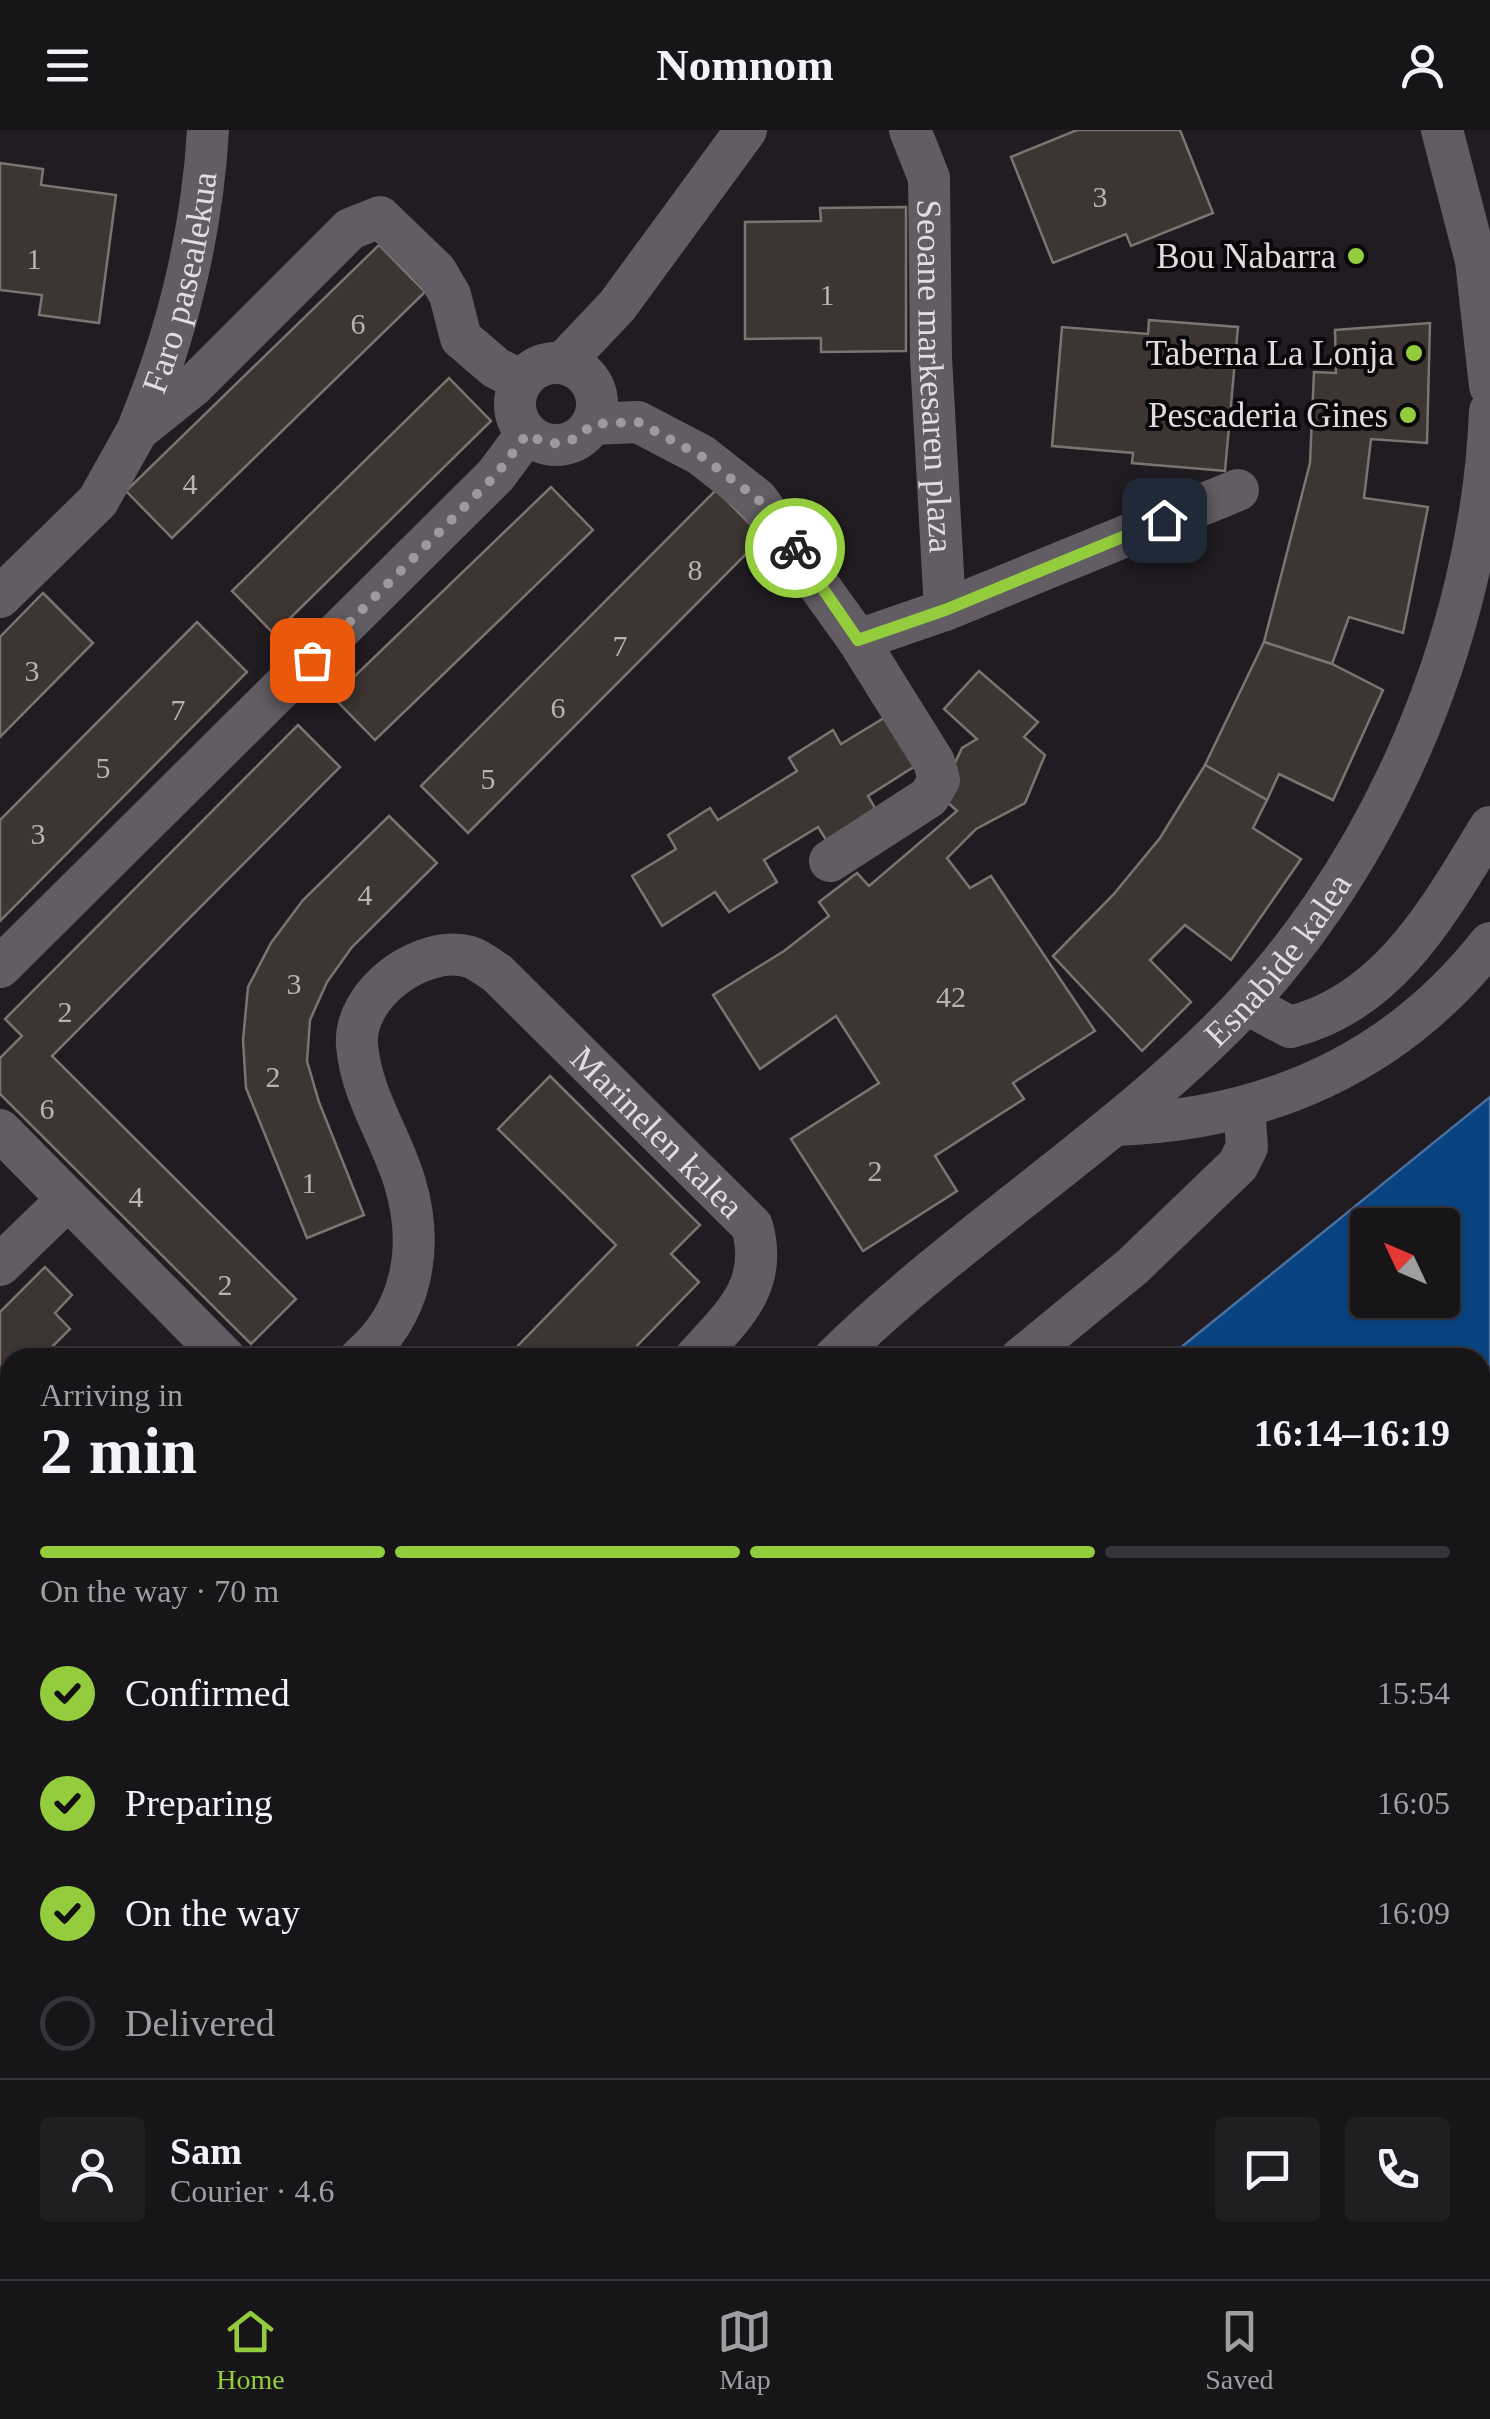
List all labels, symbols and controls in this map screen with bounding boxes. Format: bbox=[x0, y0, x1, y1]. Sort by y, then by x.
icon: menu bbox=[40, 38, 95, 93]
icon: person bbox=[1395, 38, 1450, 93]
text: Nomnom bbox=[656, 40, 834, 90]
street label: Faro pasealekua bbox=[135, 169, 224, 399]
house number: 3 bbox=[1093, 180, 1108, 213]
street label: Seoane markesaren plaza bbox=[909, 199, 961, 555]
place label: Bou Nabarra bbox=[1156, 237, 1336, 276]
house number: 1 bbox=[27, 242, 42, 275]
marker: Bou Nabarra bbox=[1345, 245, 1367, 267]
house number: 1 bbox=[820, 278, 835, 311]
house number: 6 bbox=[351, 307, 366, 340]
place label: Taberna La Lonja bbox=[1146, 334, 1394, 373]
marker: Taberna La Lonja bbox=[1403, 342, 1425, 364]
place label: Pescaderia Gines bbox=[1148, 396, 1388, 435]
marker: Pescaderia Gines bbox=[1397, 404, 1419, 426]
house number: 4 bbox=[183, 467, 198, 500]
pin bbox=[1122, 478, 1207, 563]
icon: home bbox=[1137, 493, 1192, 548]
courier bbox=[745, 498, 845, 598]
icon: bike bbox=[768, 521, 823, 576]
house number: 8 bbox=[688, 553, 703, 586]
pin bbox=[270, 618, 355, 703]
house number: 7 bbox=[613, 629, 628, 662]
icon: bag bbox=[285, 633, 340, 688]
house number: 3 bbox=[25, 654, 40, 687]
house number: 6 bbox=[551, 691, 566, 724]
house number: 7 bbox=[171, 693, 186, 726]
house number: 5 bbox=[96, 751, 111, 784]
house number: 5 bbox=[481, 762, 496, 795]
house number: 3 bbox=[31, 817, 46, 850]
street label: Esnabide kalea bbox=[1197, 866, 1360, 1054]
house number: 4 bbox=[358, 878, 373, 911]
house number: 3 bbox=[287, 967, 302, 1000]
house number: 42 bbox=[936, 980, 966, 1013]
house number: 2 bbox=[58, 995, 73, 1028]
street label: Marinelen kalea bbox=[563, 1039, 751, 1226]
house number: 2 bbox=[266, 1060, 281, 1093]
house number: 6 bbox=[40, 1092, 55, 1125]
house number: 2 bbox=[868, 1154, 883, 1187]
house number: 1 bbox=[302, 1166, 317, 1199]
house number: 4 bbox=[129, 1180, 144, 1213]
north arrow bbox=[1350, 1208, 1460, 1318]
map controls bbox=[1350, 1208, 1460, 1318]
house number: 2 bbox=[218, 1268, 233, 1301]
text: Arriving in bbox=[40, 1377, 183, 1413]
text: 16:14–16:19 bbox=[1254, 1412, 1450, 1454]
text: 2 min bbox=[40, 1415, 197, 1487]
text: On the way · 70 m bbox=[40, 1573, 279, 1609]
icon: check bbox=[40, 1666, 95, 1721]
text: Confirmed bbox=[125, 1672, 290, 1714]
text: 15:54 bbox=[1377, 1675, 1450, 1711]
icon: check bbox=[40, 1776, 95, 1831]
text: Preparing bbox=[125, 1782, 273, 1824]
text: 16:05 bbox=[1377, 1785, 1450, 1821]
icon: check bbox=[40, 1886, 95, 1941]
text: On the way bbox=[125, 1892, 300, 1934]
text: 16:09 bbox=[1377, 1895, 1450, 1931]
text: Delivered bbox=[125, 2002, 275, 2044]
button: person bbox=[40, 2117, 145, 2222]
button: chat bbox=[1215, 2117, 1320, 2222]
button: phone bbox=[1345, 2117, 1450, 2222]
text: Sam bbox=[170, 2130, 242, 2172]
text: Courier · 4.6 bbox=[170, 2173, 334, 2209]
tab: Home bbox=[216, 2304, 285, 2396]
tab: Map bbox=[717, 2304, 772, 2396]
tab: Saved bbox=[1205, 2304, 1274, 2396]

